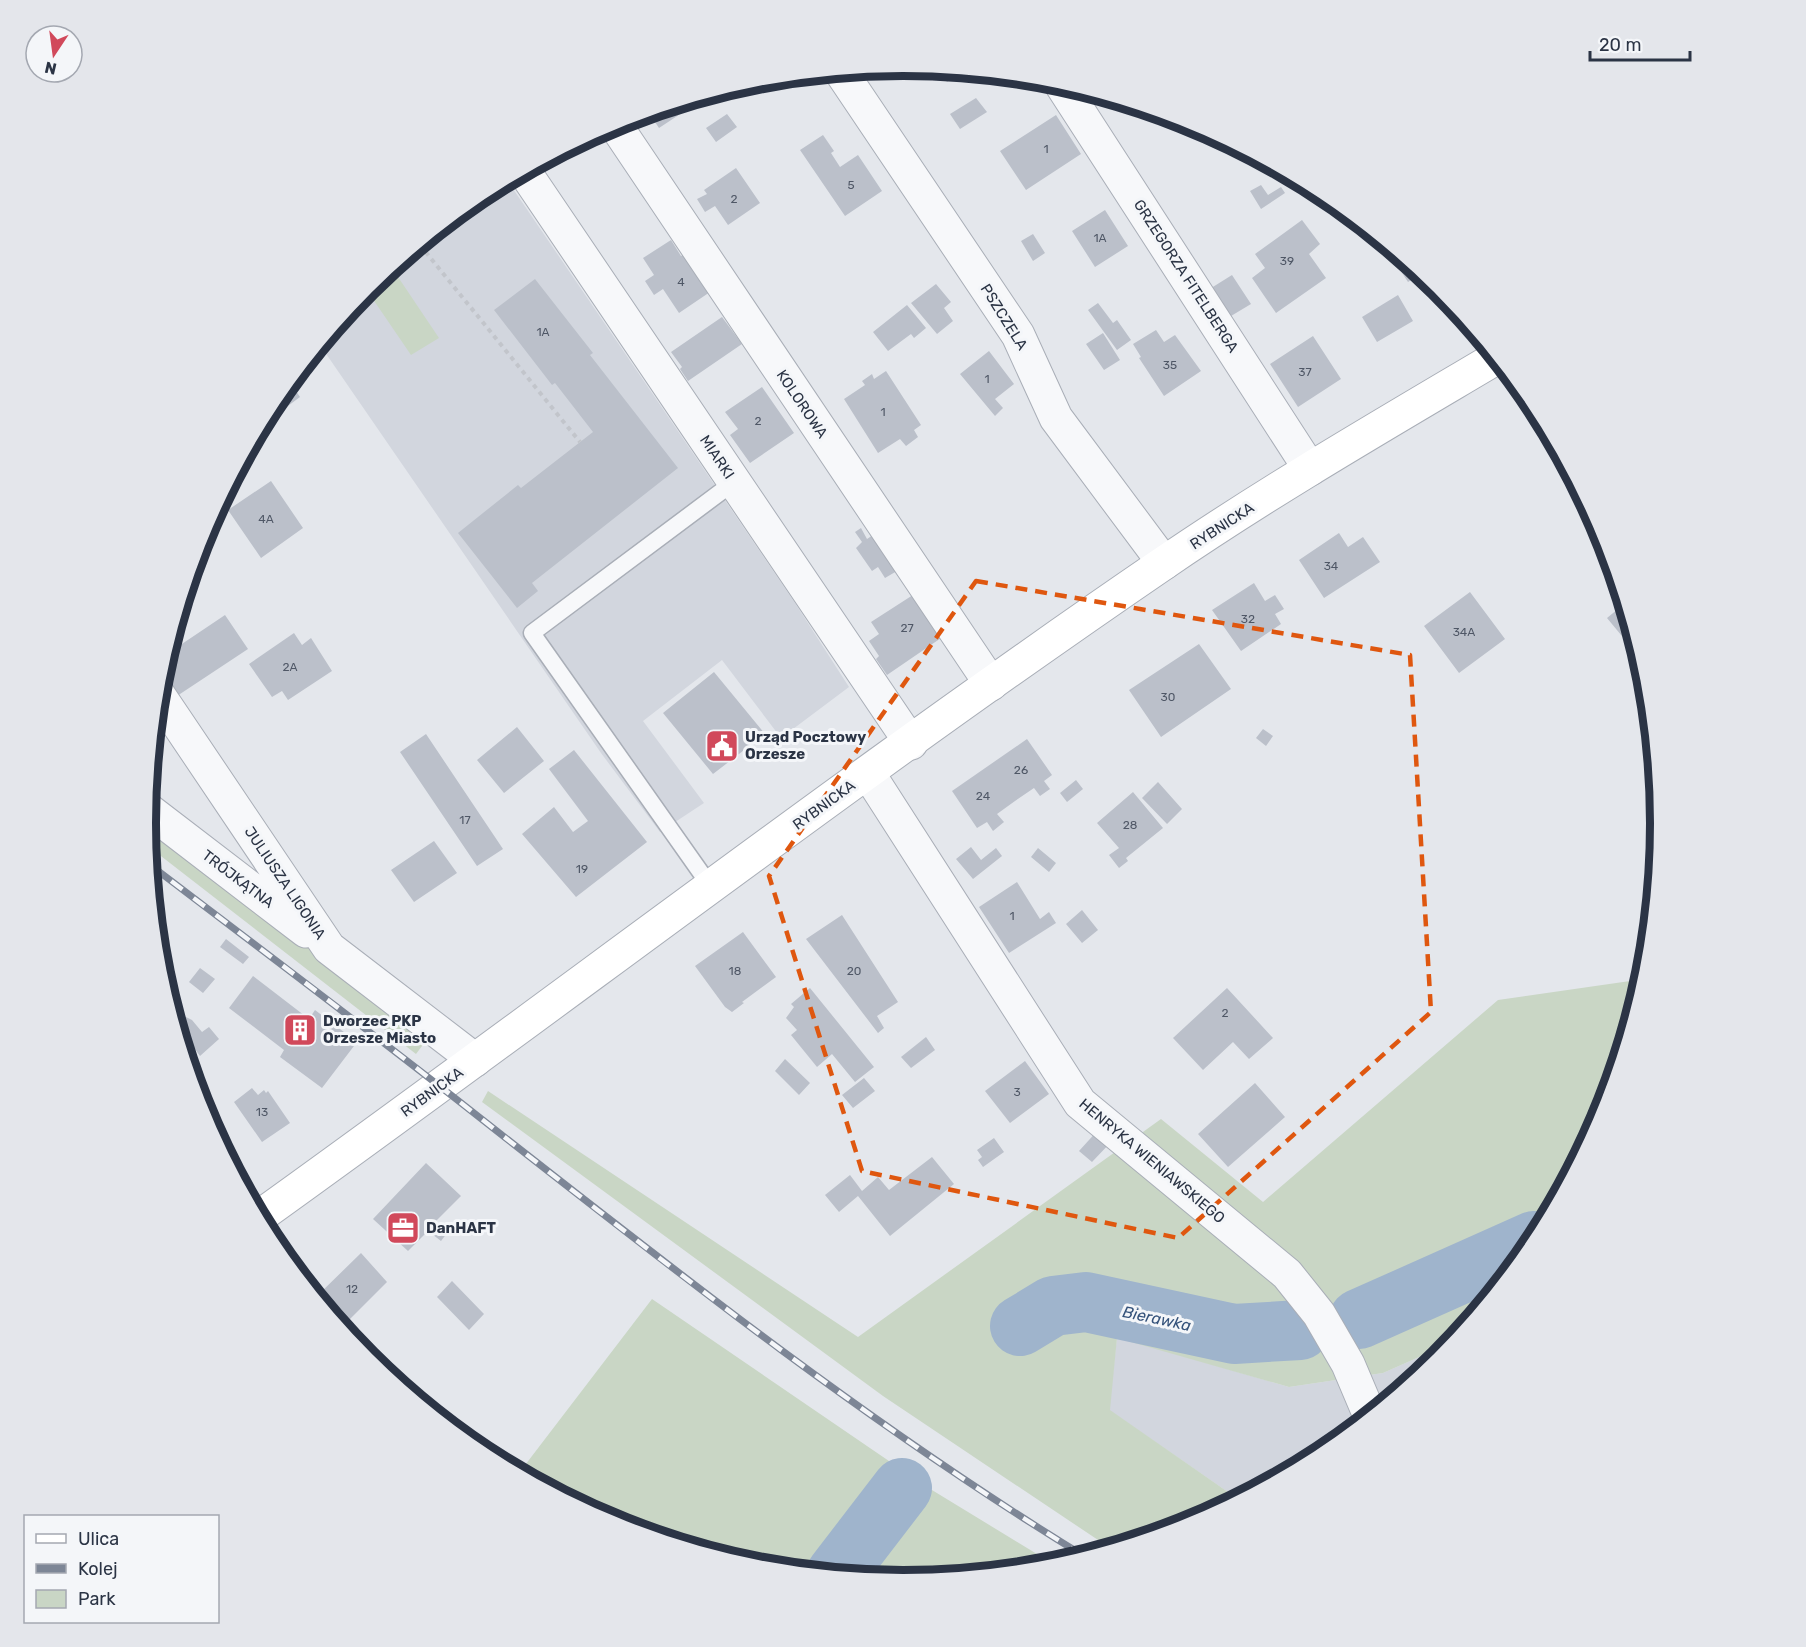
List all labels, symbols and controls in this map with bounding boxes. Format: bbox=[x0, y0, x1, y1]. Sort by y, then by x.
north arrow bbox=[24, 24, 84, 84]
scale bar bbox=[1590, 24, 1690, 62]
text: 20 m bbox=[1599, 34, 1641, 56]
text: N bbox=[43, 58, 58, 79]
house number: 1 bbox=[1043, 142, 1049, 156]
house number: 5 bbox=[847, 178, 855, 192]
house number: 2 bbox=[730, 192, 738, 206]
street label: GRZEGORZA FITELBERGA bbox=[1130, 196, 1242, 356]
house number: 1A bbox=[1093, 231, 1107, 245]
house number: 39 bbox=[1280, 254, 1294, 268]
house number: 4 bbox=[677, 275, 685, 289]
street label: PSZCZELA bbox=[977, 281, 1031, 353]
house number: 1A bbox=[536, 325, 550, 339]
house number: 35 bbox=[1163, 358, 1177, 372]
house number: 37 bbox=[1298, 365, 1312, 379]
street label: KOLOROWA bbox=[773, 366, 831, 442]
house number: 1 bbox=[984, 372, 990, 386]
house number: 1 bbox=[880, 405, 886, 419]
house number: 2 bbox=[754, 414, 762, 428]
street label: MIARKI bbox=[696, 432, 738, 482]
street label: RYBNICKA bbox=[1187, 499, 1257, 553]
house number: 4A bbox=[258, 512, 274, 526]
house number: 34 bbox=[1324, 559, 1339, 573]
house number: 32 bbox=[1241, 612, 1255, 626]
house number: 27 bbox=[900, 621, 914, 635]
house number: 34A bbox=[1453, 625, 1475, 639]
house number: 2A bbox=[282, 660, 298, 674]
house number: 30 bbox=[1161, 690, 1175, 704]
public building icon: Urząd Pocztowy Orzesze bbox=[704, 728, 740, 764]
place label: Urząd Pocztowy Orzesze bbox=[745, 728, 866, 763]
house number: 26 bbox=[1014, 763, 1028, 777]
street label: RYBNICKA bbox=[789, 776, 859, 834]
house number: 24 bbox=[976, 789, 991, 803]
house number: 17 bbox=[459, 813, 471, 827]
house number: 28 bbox=[1123, 818, 1137, 832]
street label: JULIUSZA LIGONIA bbox=[241, 823, 329, 943]
street label: TRÓJKĄTNA bbox=[199, 846, 277, 912]
house number: 19 bbox=[576, 862, 588, 876]
house number: 1 bbox=[1009, 909, 1015, 923]
house number: 18 bbox=[729, 964, 741, 978]
house number: 20 bbox=[847, 964, 861, 978]
house number: 2 bbox=[1221, 1006, 1229, 1020]
building icon: Dworzec PKP Orzesze Miasto bbox=[282, 1012, 318, 1048]
place label: Dworzec PKP Orzesze Miasto bbox=[323, 1012, 436, 1047]
street label: RYBNICKA bbox=[397, 1063, 467, 1121]
house number: 3 bbox=[1013, 1085, 1021, 1099]
street label: HENRYKA WIENIAWSKIEGO bbox=[1076, 1095, 1228, 1227]
house number: 13 bbox=[256, 1105, 268, 1119]
office icon: DanHAFT bbox=[385, 1210, 421, 1246]
place label: DanHAFT bbox=[426, 1219, 496, 1237]
house number: 12 bbox=[346, 1282, 358, 1296]
water label: Bierawka bbox=[1121, 1302, 1193, 1335]
legend bbox=[24, 1515, 219, 1623]
text: Ulica bbox=[78, 1528, 119, 1550]
text: Kolej bbox=[78, 1558, 118, 1580]
text: Park bbox=[78, 1588, 116, 1610]

